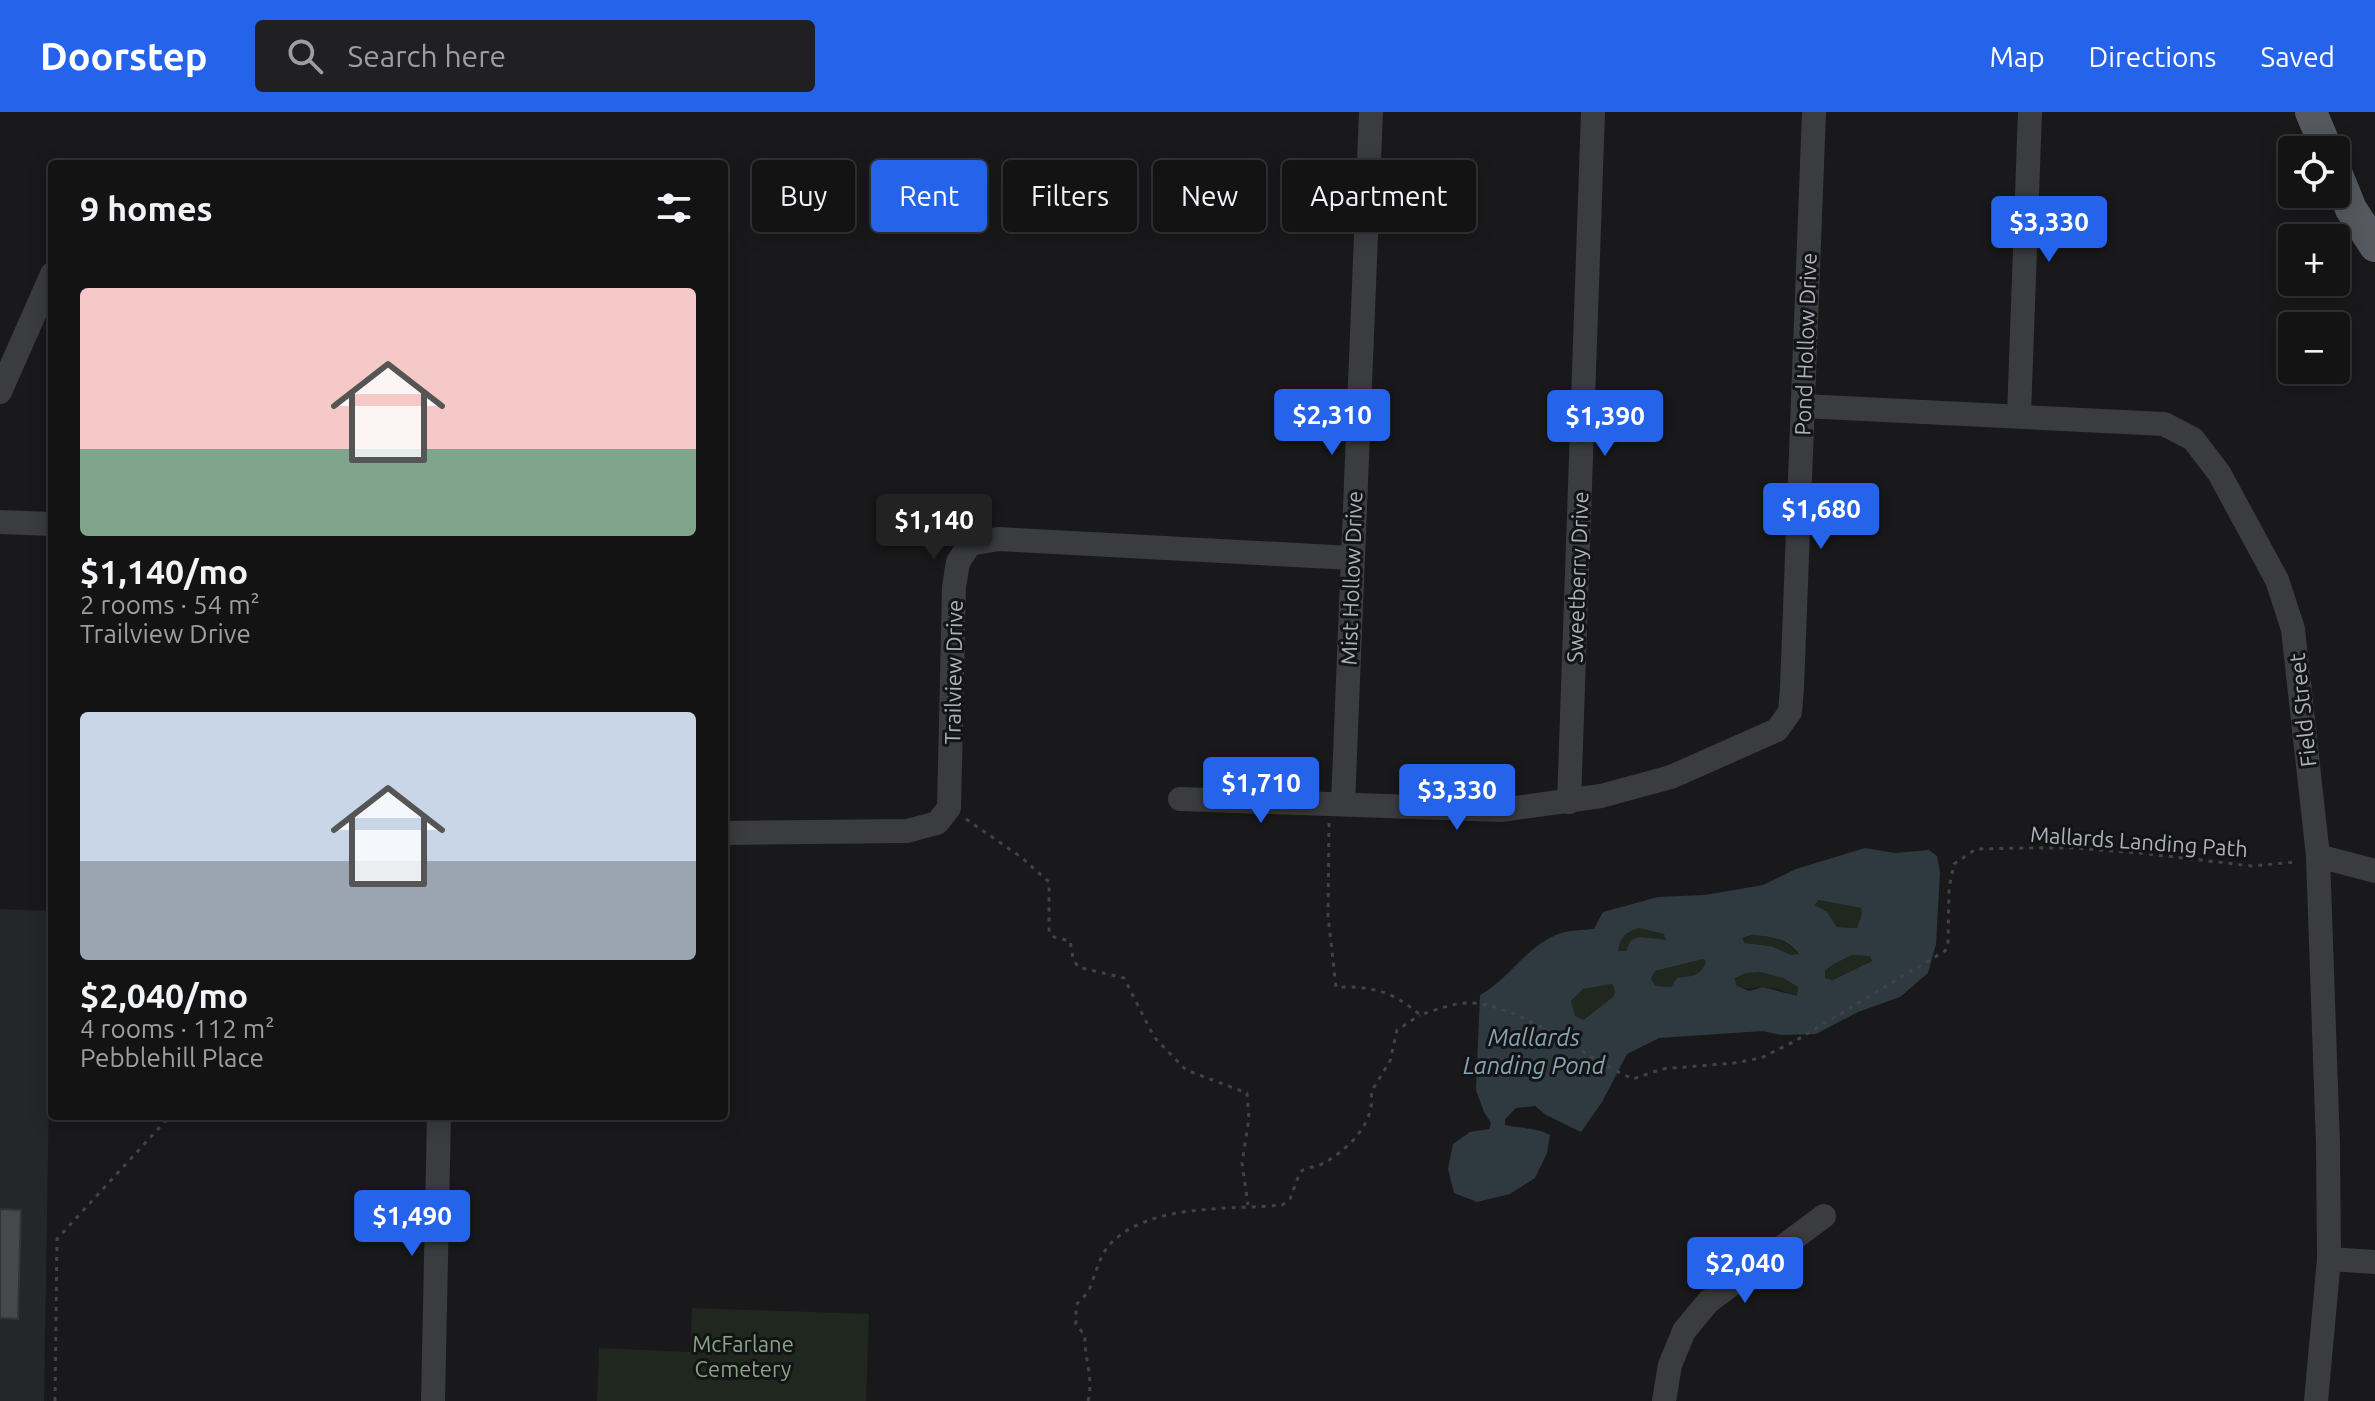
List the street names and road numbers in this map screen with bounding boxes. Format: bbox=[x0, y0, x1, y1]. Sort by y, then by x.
street label: Pond Hollow Drive bbox=[1789, 252, 1821, 436]
street label: Mist Hollow Drive bbox=[1335, 490, 1367, 666]
street label: Sweetberry Drive bbox=[1562, 491, 1592, 663]
street label: Trailview Drive bbox=[939, 600, 967, 744]
street label: Field Street bbox=[2284, 652, 2320, 768]
street label: Mallards Landing Path bbox=[2029, 821, 2249, 861]

